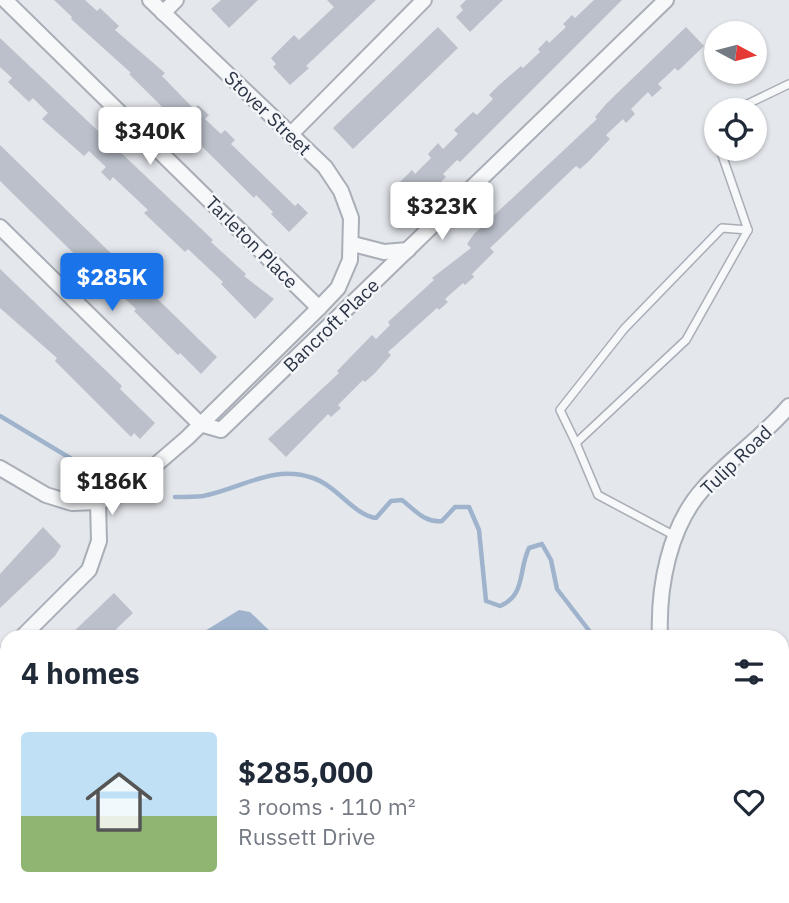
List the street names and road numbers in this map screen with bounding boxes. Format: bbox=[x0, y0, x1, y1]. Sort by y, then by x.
street label: Stover Street bbox=[220, 66, 316, 160]
street label: Tarleton Place bbox=[201, 191, 303, 293]
street label: Bancroft Place bbox=[278, 273, 384, 377]
street label: Tulip Road bbox=[695, 420, 777, 500]

